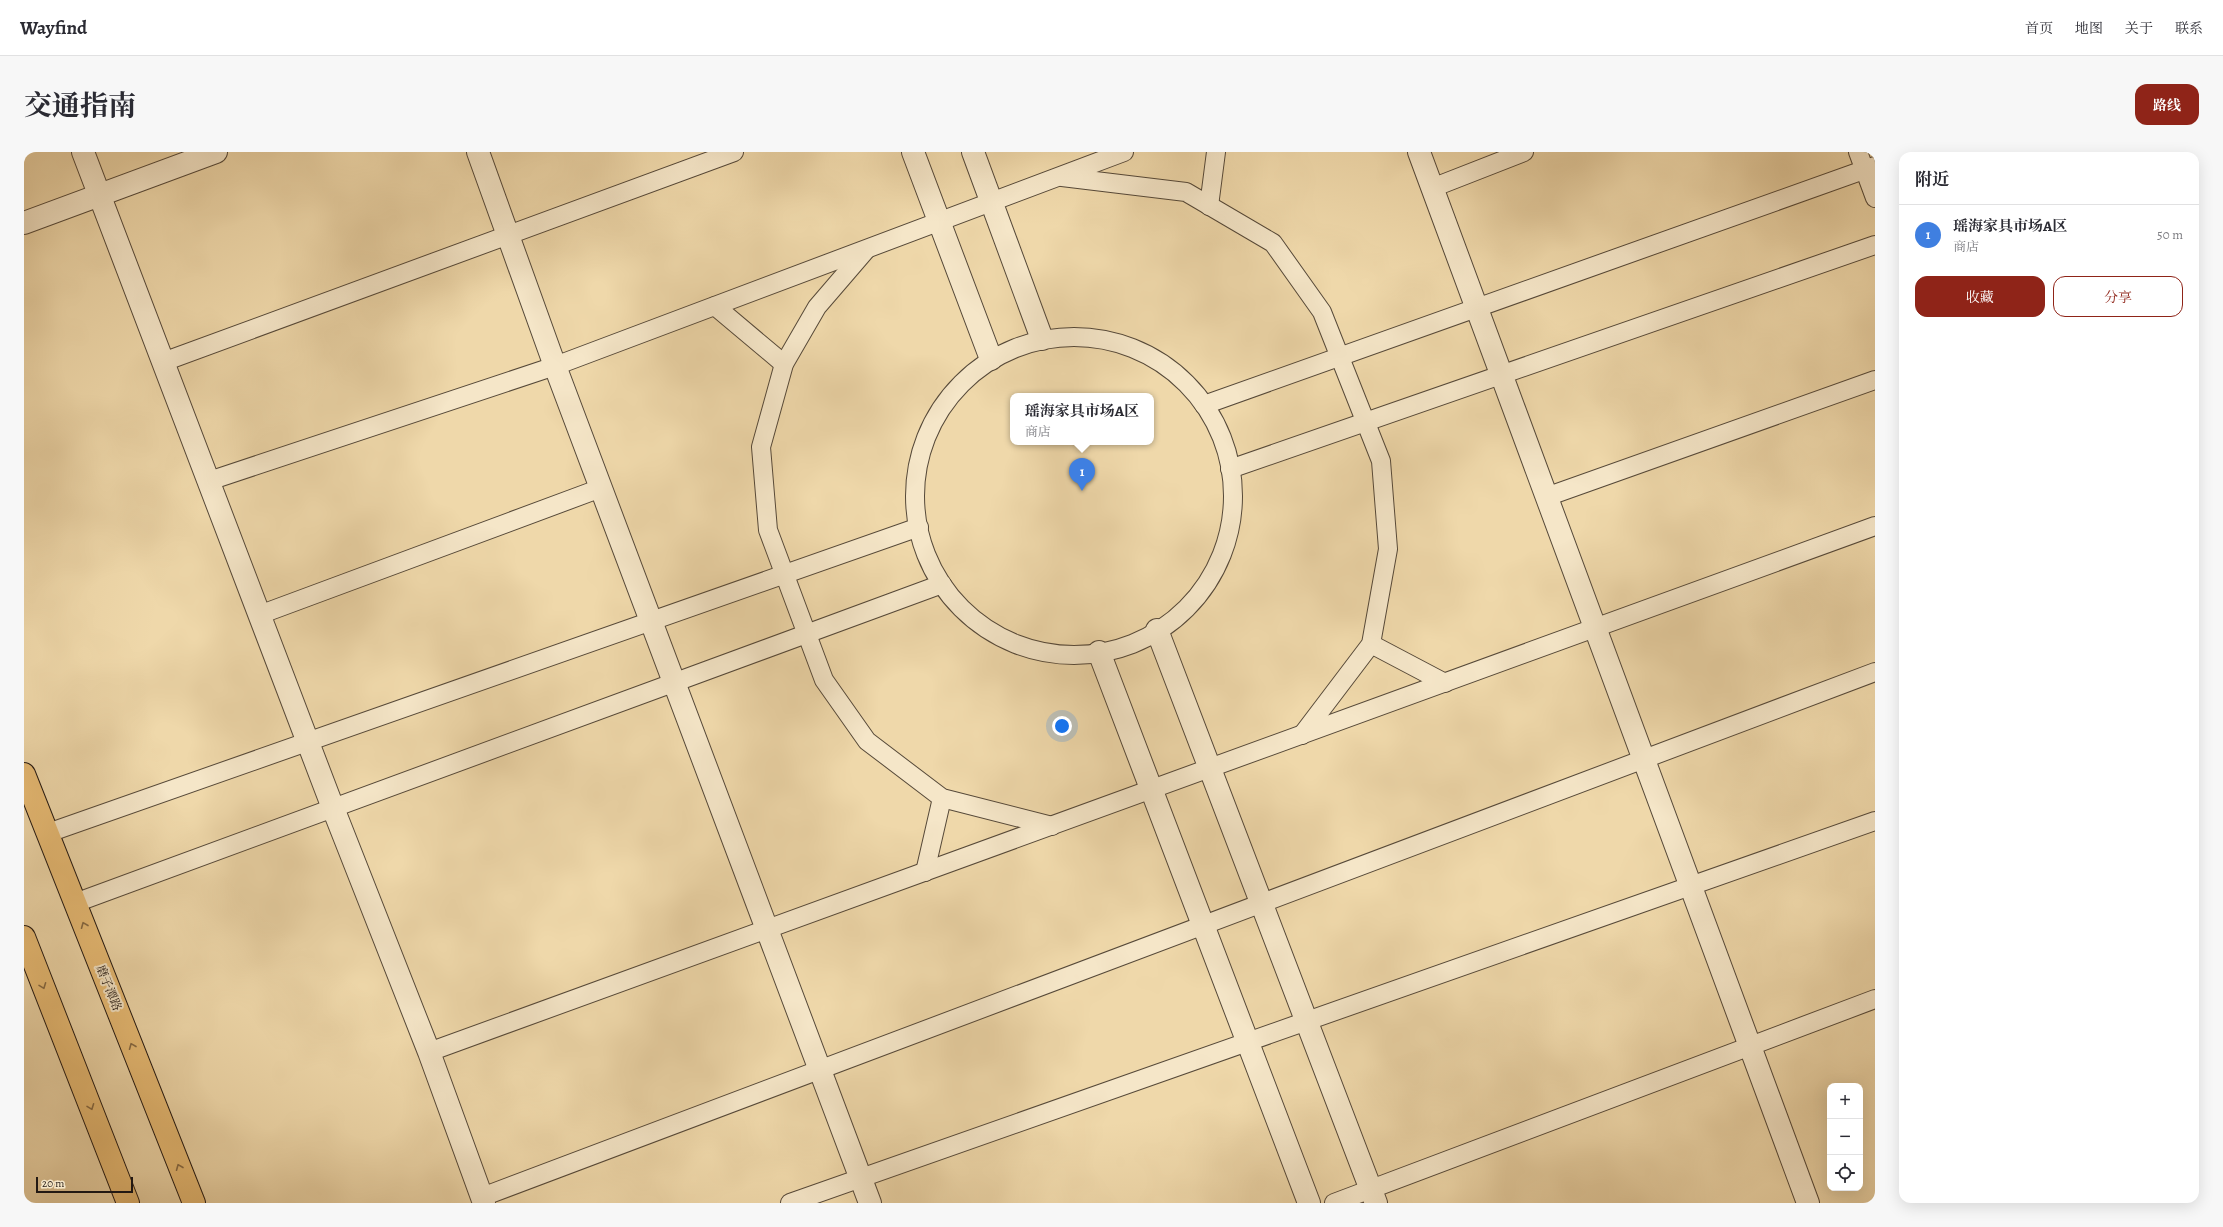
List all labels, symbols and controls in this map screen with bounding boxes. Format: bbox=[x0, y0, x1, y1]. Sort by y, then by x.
text: Wayfind bbox=[20, 15, 87, 41]
text: 首页 bbox=[2025, 19, 2053, 38]
text: 地图 bbox=[2075, 19, 2103, 38]
text: 关于 bbox=[2125, 19, 2153, 38]
text: 联系 bbox=[2175, 19, 2203, 38]
button: 路线 bbox=[2135, 84, 2199, 125]
text: 交通指南 bbox=[24, 87, 136, 125]
text: 附近 bbox=[1915, 168, 1949, 191]
text: 瑶海家具市场A区 bbox=[1953, 216, 2067, 236]
text: 1 bbox=[1926, 226, 1930, 243]
text: 50 m bbox=[2157, 226, 2183, 243]
text: 商店 bbox=[1953, 238, 1979, 255]
button: 收藏 bbox=[1915, 276, 2045, 317]
button: 分享 bbox=[2053, 276, 2183, 317]
popup bbox=[1010, 393, 1154, 445]
text: 瑶海家具市场A区 bbox=[1025, 401, 1139, 421]
text: 商店 bbox=[1025, 423, 1051, 440]
pin: 1 bbox=[1069, 458, 1095, 491]
your location bbox=[1052, 716, 1072, 736]
one-way arrow bbox=[80, 921, 88, 928]
street label: 磨子潭路 bbox=[93, 963, 125, 1013]
one-way arrow bbox=[39, 983, 47, 990]
one-way arrow bbox=[128, 1042, 136, 1049]
map controls bbox=[1827, 1083, 1863, 1191]
button: + bbox=[1827, 1083, 1863, 1119]
one-way arrow bbox=[86, 1104, 94, 1111]
button: − bbox=[1827, 1119, 1863, 1155]
button: locate bbox=[1827, 1155, 1863, 1191]
one-way arrow bbox=[176, 1163, 184, 1170]
scale bar bbox=[36, 1175, 133, 1194]
text: 20 m bbox=[42, 1176, 64, 1191]

